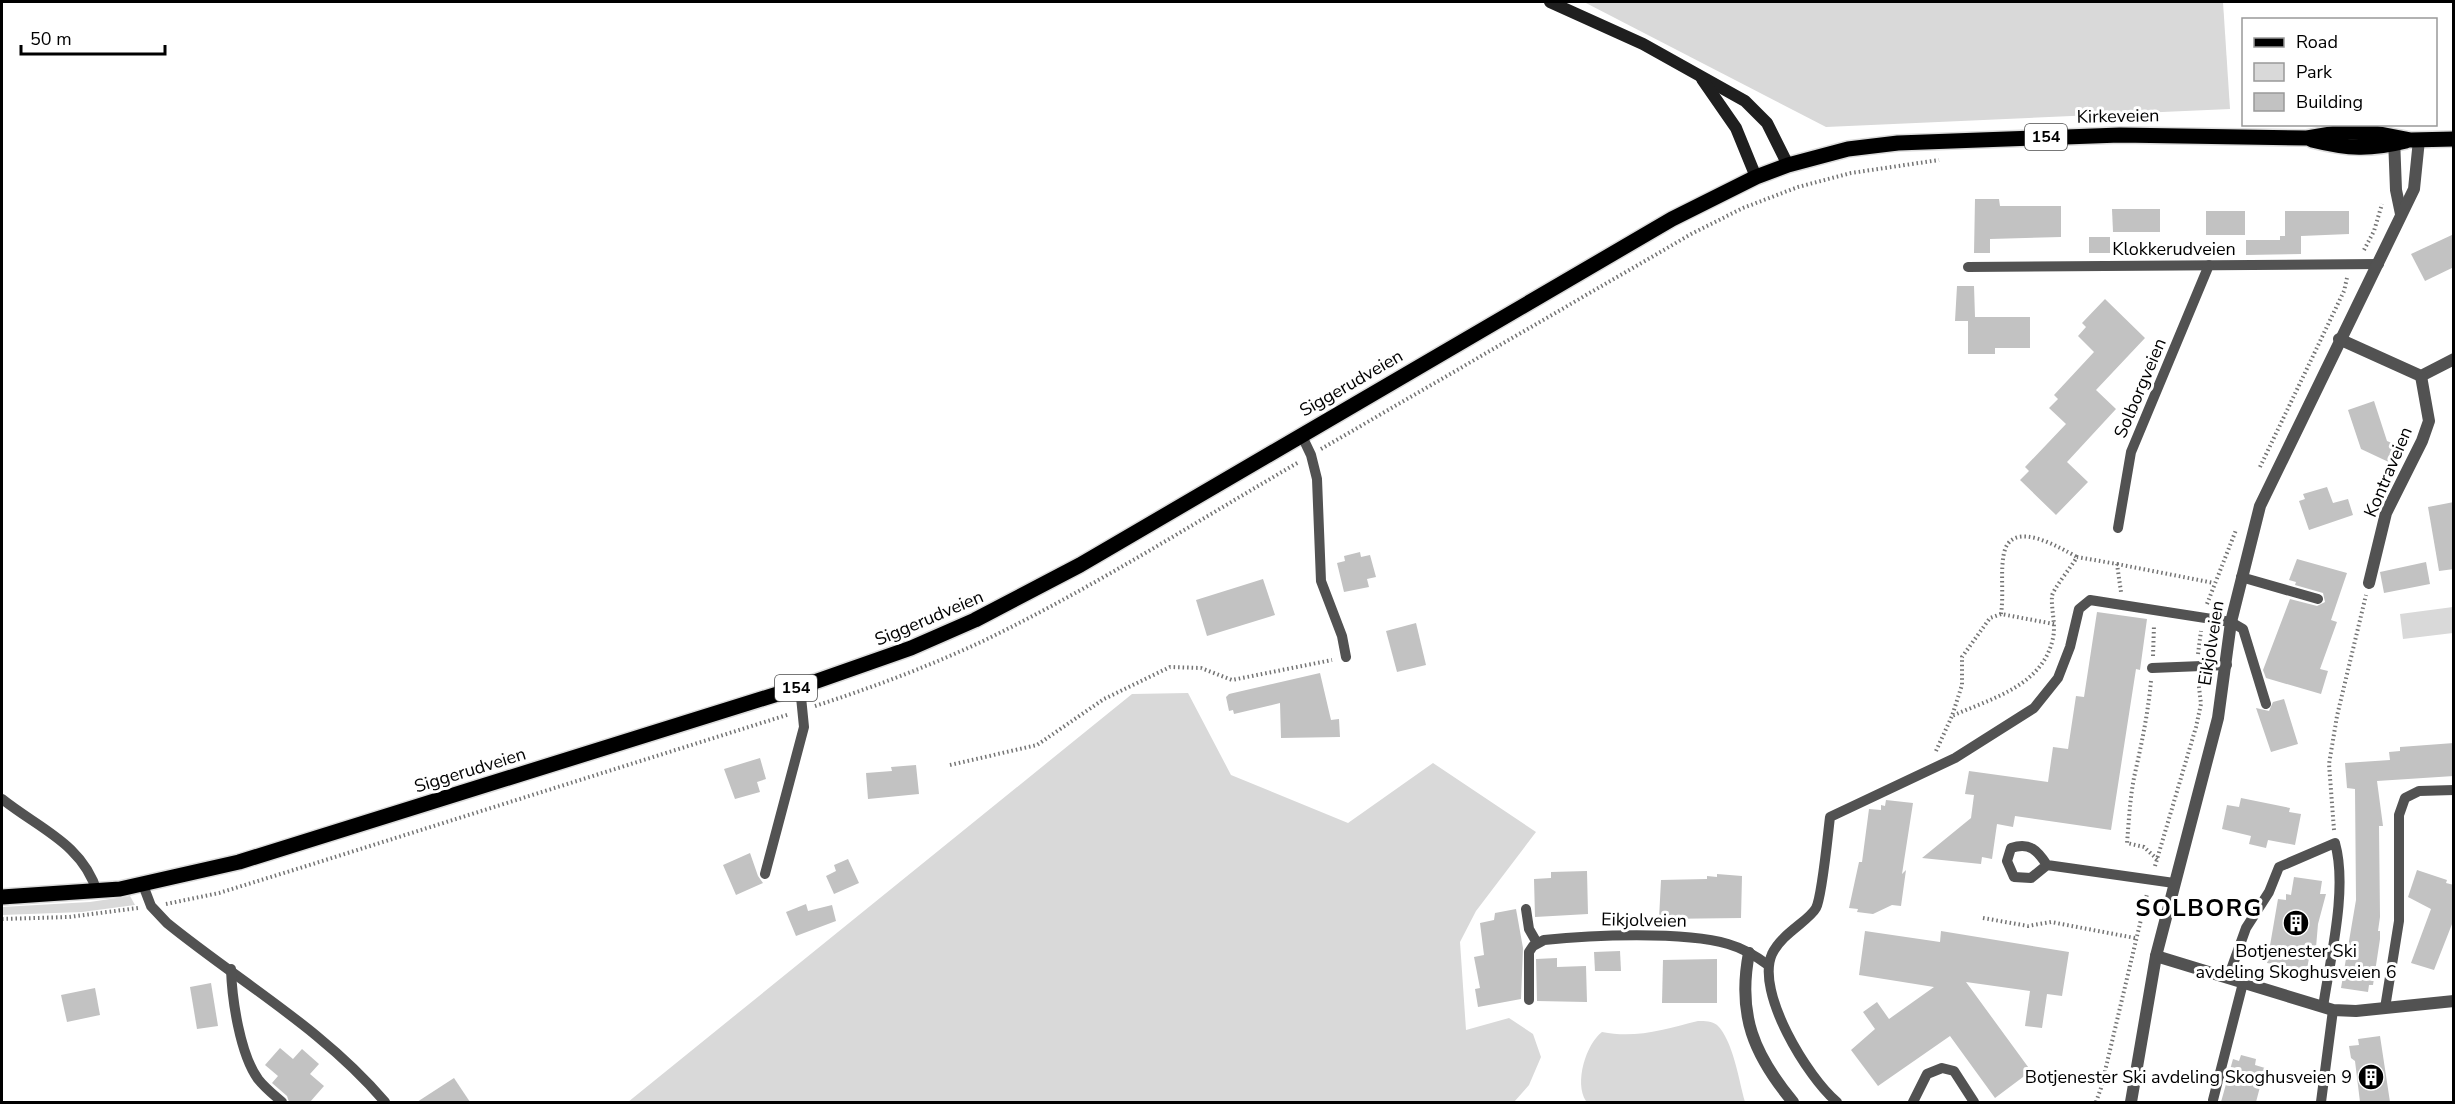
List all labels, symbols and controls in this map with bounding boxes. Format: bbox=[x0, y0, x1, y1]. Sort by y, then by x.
scale bar bbox=[21, 18, 165, 56]
legend bbox=[2242, 18, 2437, 126]
text: 50 m bbox=[30, 27, 72, 51]
text: Road bbox=[2296, 30, 2338, 54]
text: Park bbox=[2296, 60, 2333, 84]
text: Building bbox=[2296, 90, 2363, 114]
street label: Kirkeveien bbox=[2076, 103, 2160, 129]
road number: 154 bbox=[2025, 124, 2067, 150]
street label: Klokkerudveien bbox=[2112, 237, 2236, 261]
street label: Solborgveien bbox=[2108, 334, 2172, 442]
street label: Siggerudveien bbox=[1295, 344, 1407, 422]
street label: Kontraveien bbox=[2358, 423, 2418, 521]
street label: Siggerudveien bbox=[871, 584, 987, 652]
street label: Eikjolveien bbox=[2192, 599, 2230, 687]
road number: 154 bbox=[775, 675, 817, 701]
street label: Siggerudveien bbox=[411, 742, 529, 798]
district label: SOLBORG bbox=[2135, 892, 2263, 924]
street label: Eikjolveien bbox=[1601, 907, 1687, 933]
building icon: Botjenester Ski avdeling Skoghusveien 6 bbox=[2281, 908, 2311, 938]
place label: Botjenester Ski avdeling Skoghusveien 6 bbox=[2196, 939, 2396, 984]
building icon: Botjenester Ski avdeling Skoghusveien 9 bbox=[2356, 1062, 2386, 1092]
place label: Botjenester Ski avdeling Skoghusveien 9 bbox=[2025, 1065, 2352, 1089]

